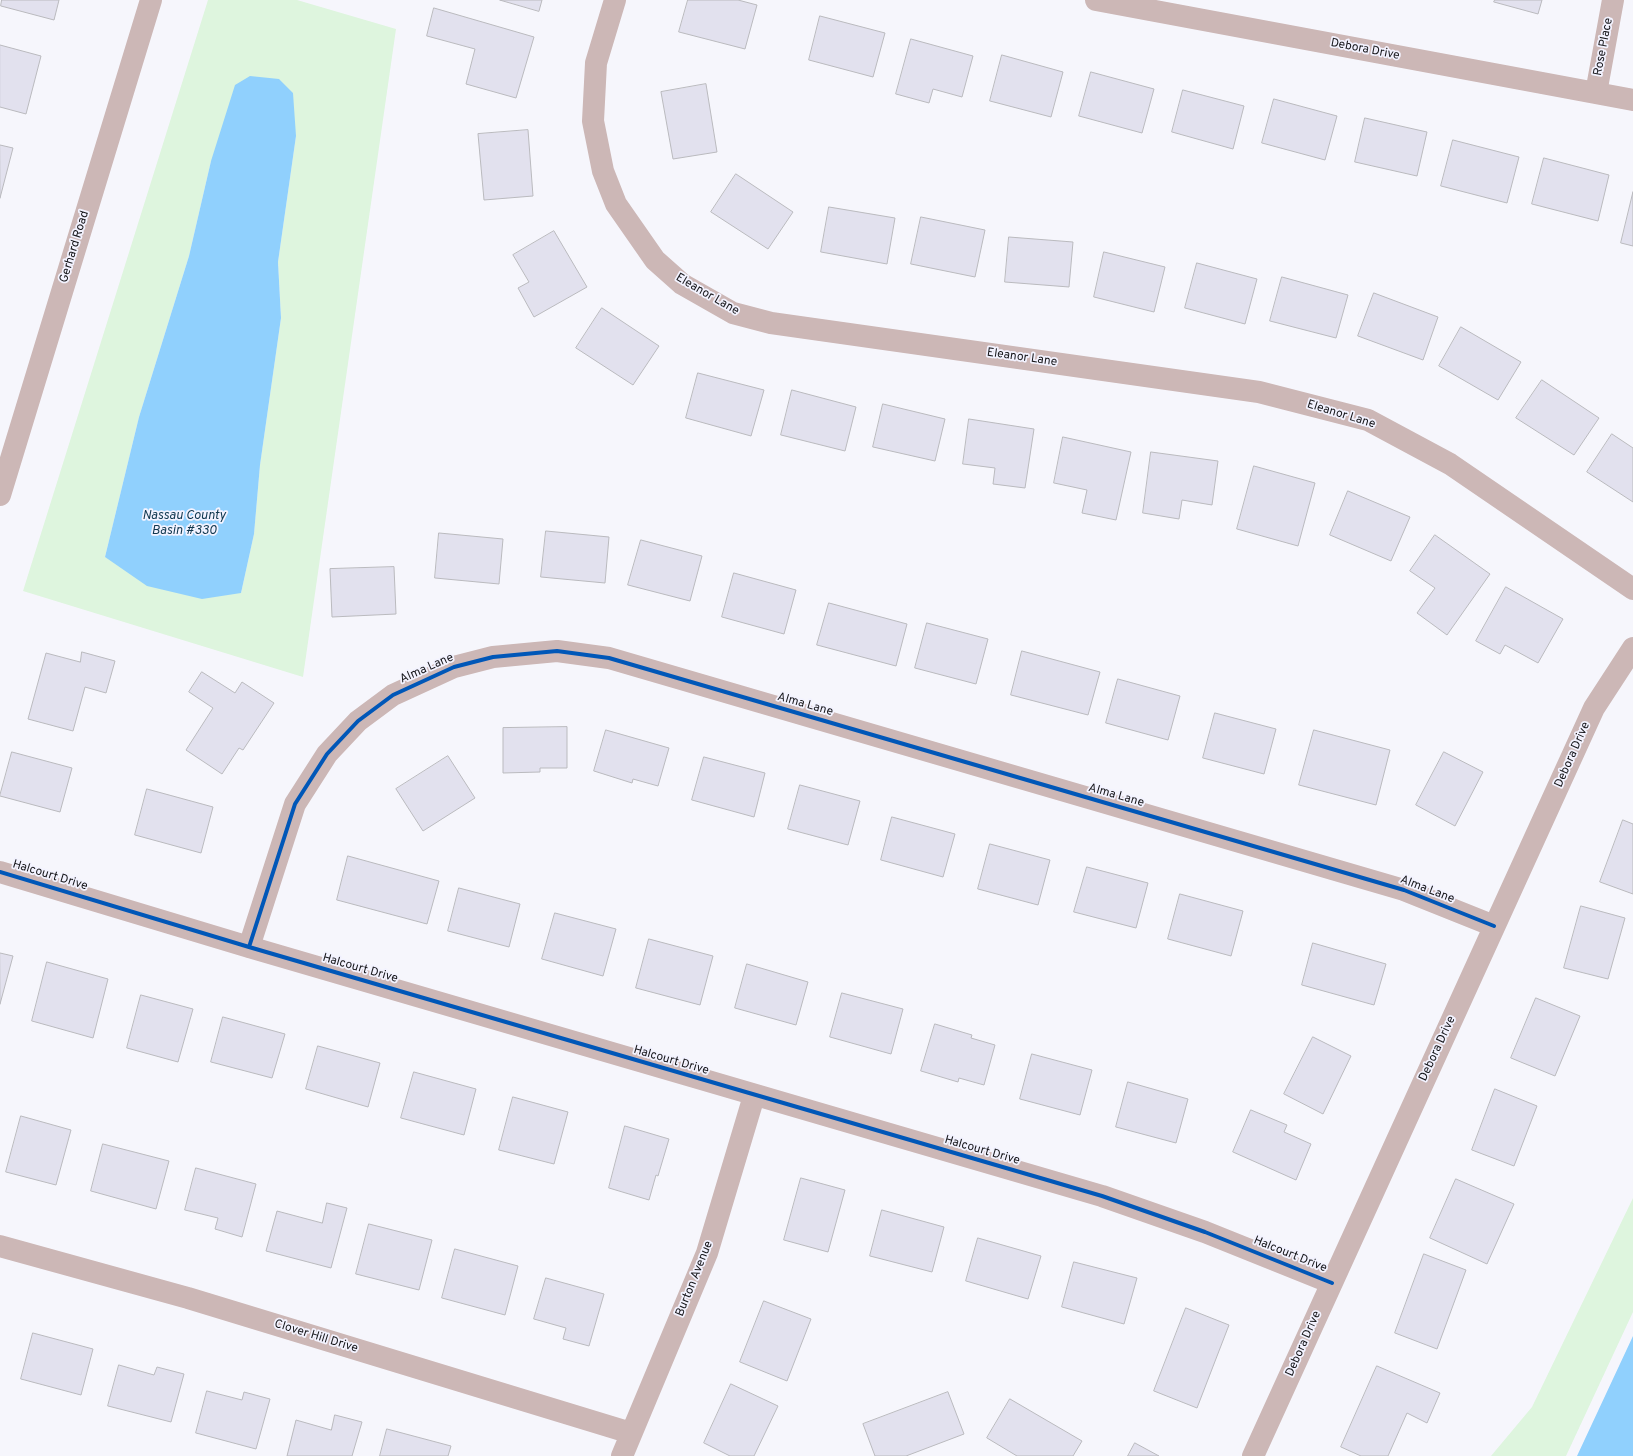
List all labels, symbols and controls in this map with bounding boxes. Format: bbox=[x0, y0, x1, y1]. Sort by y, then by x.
street label: Rose Place bbox=[1591, 17, 1617, 77]
street label: Debora Drive bbox=[1329, 36, 1401, 64]
street label: Gerhard Road bbox=[57, 209, 93, 285]
street label: Eleanor Lane bbox=[673, 271, 741, 319]
street label: Eleanor Lane bbox=[986, 346, 1058, 370]
street label: Eleanor Lane bbox=[1305, 398, 1377, 432]
water label: Nassau County Basin #330 bbox=[142, 508, 226, 539]
street label: Alma Lane bbox=[398, 651, 456, 687]
street label: Alma Lane bbox=[776, 690, 834, 720]
street label: Debora Drive bbox=[1552, 720, 1594, 790]
street label: Alma Lane bbox=[1087, 781, 1145, 811]
street label: Halcourt Drive bbox=[11, 858, 89, 894]
street label: Alma Lane bbox=[1398, 873, 1456, 907]
street label: Halcourt Drive bbox=[321, 951, 399, 987]
street label: Debora Drive bbox=[1417, 1014, 1459, 1084]
street label: Halcourt Drive bbox=[632, 1043, 710, 1079]
street label: Halcourt Drive bbox=[943, 1133, 1021, 1169]
street label: Halcourt Drive bbox=[1251, 1234, 1329, 1276]
street label: Burton Avenue bbox=[673, 1239, 717, 1319]
street label: Debora Drive bbox=[1283, 1309, 1325, 1379]
street label: Clover Hill Drive bbox=[272, 1317, 360, 1357]

